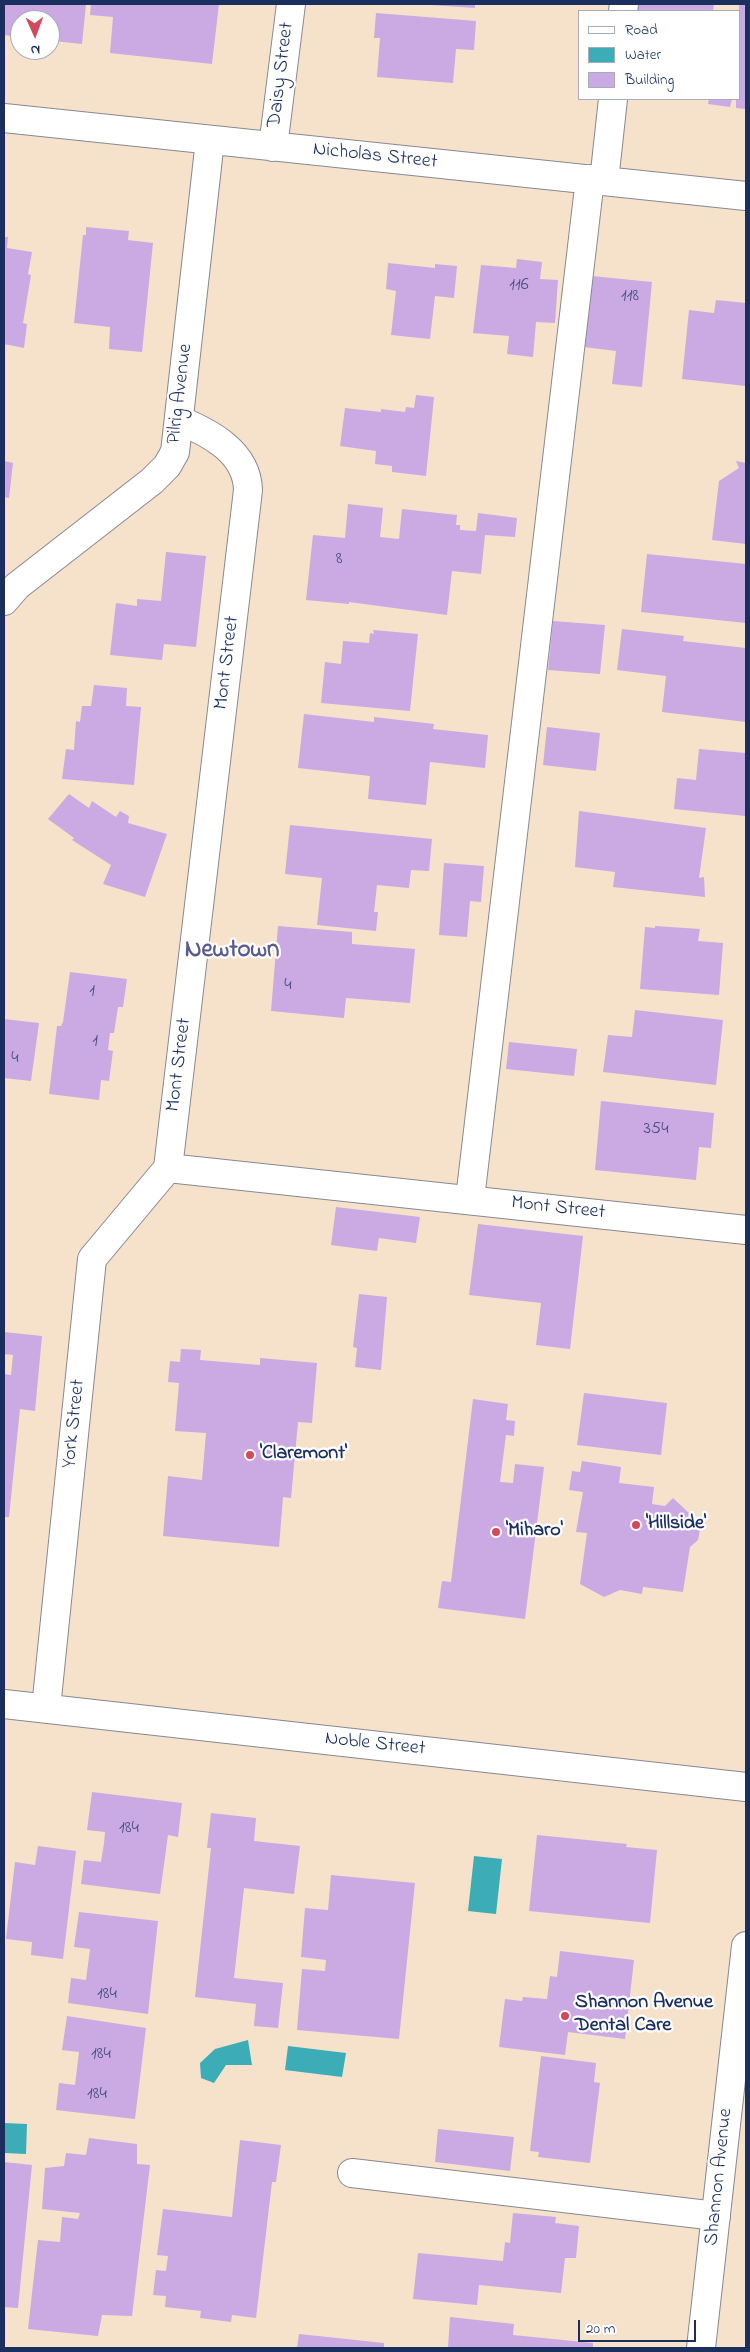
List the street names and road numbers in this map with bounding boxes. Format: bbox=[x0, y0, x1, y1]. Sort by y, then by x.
street label: Daisy Street bbox=[264, 21, 300, 129]
street label: Nicholas Street bbox=[312, 139, 438, 175]
street label: Pilrig Avenue bbox=[163, 342, 199, 446]
street label: Mont Street bbox=[210, 615, 246, 711]
street label: Mont Street bbox=[162, 1017, 198, 1113]
street label: Mont Street bbox=[510, 1192, 606, 1226]
street label: York Street bbox=[58, 1378, 92, 1470]
street label: Noble Street bbox=[324, 1728, 426, 1762]
street label: Shannon Avenue bbox=[701, 2107, 739, 2247]

